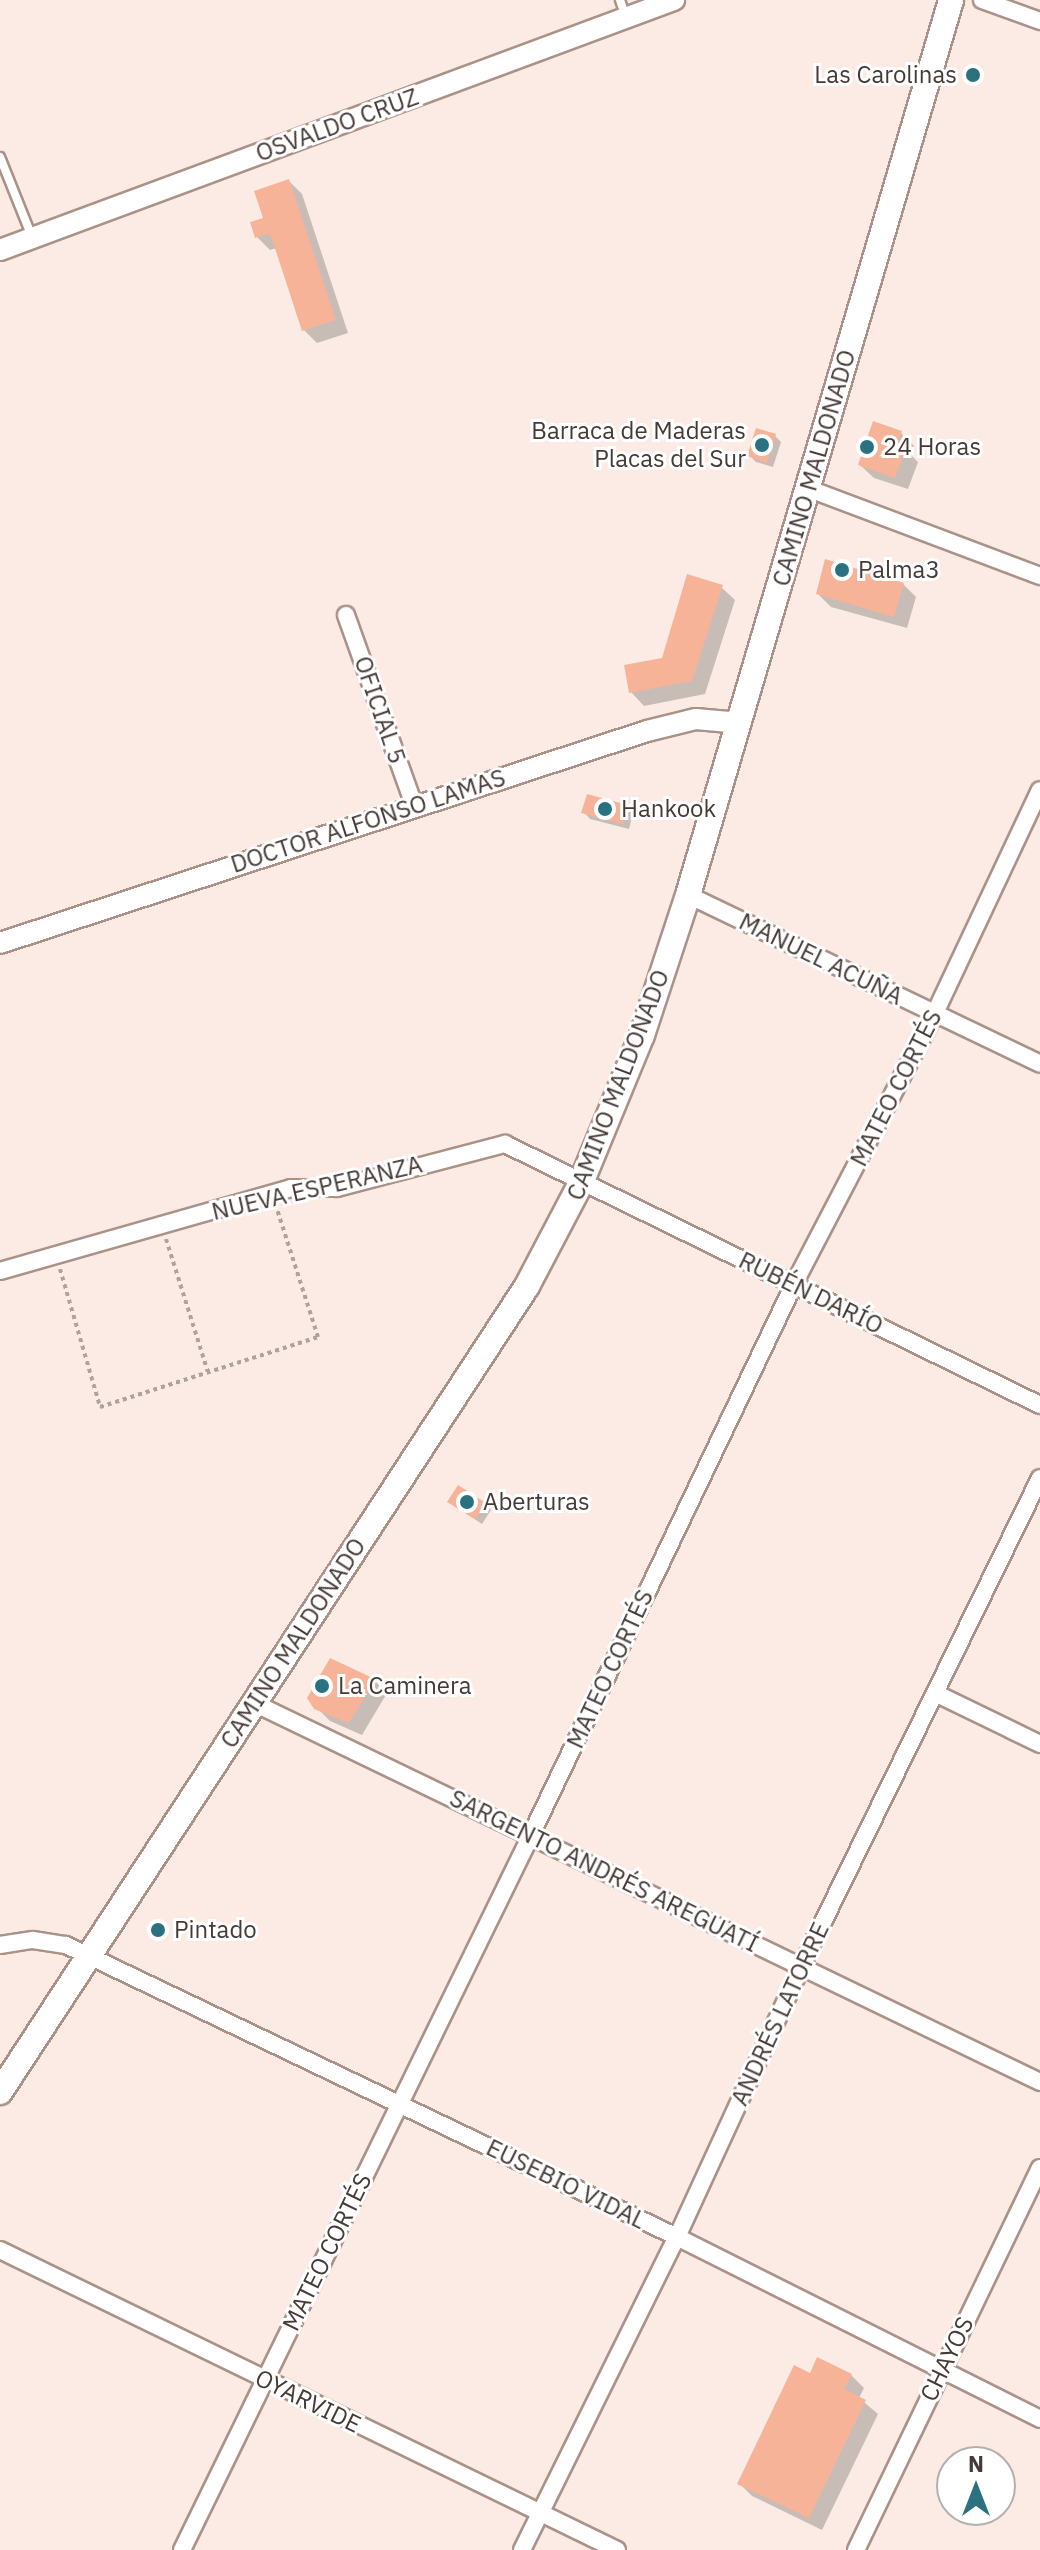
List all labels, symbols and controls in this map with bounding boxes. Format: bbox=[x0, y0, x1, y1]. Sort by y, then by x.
place label: Las Carolinas bbox=[814, 61, 957, 89]
marker: Las Carolinas bbox=[964, 66, 982, 84]
street label: OSVALDO CRUZ bbox=[252, 82, 422, 168]
street label: CAMINO MALDONADO bbox=[766, 347, 862, 589]
place label: Barraca de Maderas Placas del Sur bbox=[531, 417, 746, 473]
place label: 24 Horas bbox=[883, 433, 981, 461]
marker: Barraca de Maderas Placas del Sur bbox=[753, 436, 771, 454]
marker: 24 Horas bbox=[858, 438, 876, 456]
place label: Palma3 bbox=[858, 556, 940, 584]
marker: Palma3 bbox=[833, 561, 851, 579]
street label: OFICIAL 5 bbox=[348, 652, 412, 768]
street label: DOCTOR ALFONSO LAMAS bbox=[227, 763, 509, 879]
place label: Hankook bbox=[621, 795, 716, 823]
marker: Hankook bbox=[596, 800, 614, 818]
street label: MANUEL ACUÑA bbox=[735, 907, 907, 1011]
street label: CAMINO MALDONADO bbox=[561, 966, 675, 1204]
street label: MATEO CORTÉS bbox=[844, 1005, 948, 1171]
street label: NUEVA ESPERANZA bbox=[209, 1150, 425, 1226]
street label: RUBÉN DARÍO bbox=[734, 1246, 888, 1340]
place label: Aberturas bbox=[483, 1488, 590, 1516]
marker: Aberturas bbox=[458, 1493, 476, 1511]
street label: CAMINO MALDONADO bbox=[214, 1533, 372, 1753]
street label: MATEO CORTÉS bbox=[561, 1585, 659, 1753]
place label: La Caminera bbox=[338, 1672, 471, 1700]
marker: La Caminera bbox=[313, 1677, 331, 1695]
street label: SARGENTO ANDRÉS AREGUATÍ bbox=[445, 1784, 763, 1958]
place label: Pintado bbox=[174, 1916, 257, 1944]
street label: ANDRÉS LATORRE bbox=[725, 1918, 835, 2110]
marker: Pintado bbox=[149, 1921, 167, 1939]
street label: EUSEBIO VIDAL bbox=[482, 2133, 650, 2235]
street label: MATEO CORTÉS bbox=[276, 2169, 378, 2335]
street label: CHAYOS bbox=[914, 2312, 980, 2406]
street label: OYARVIDE bbox=[251, 2363, 365, 2439]
north arrow bbox=[936, 2446, 1016, 2526]
text: N bbox=[968, 2449, 984, 2478]

